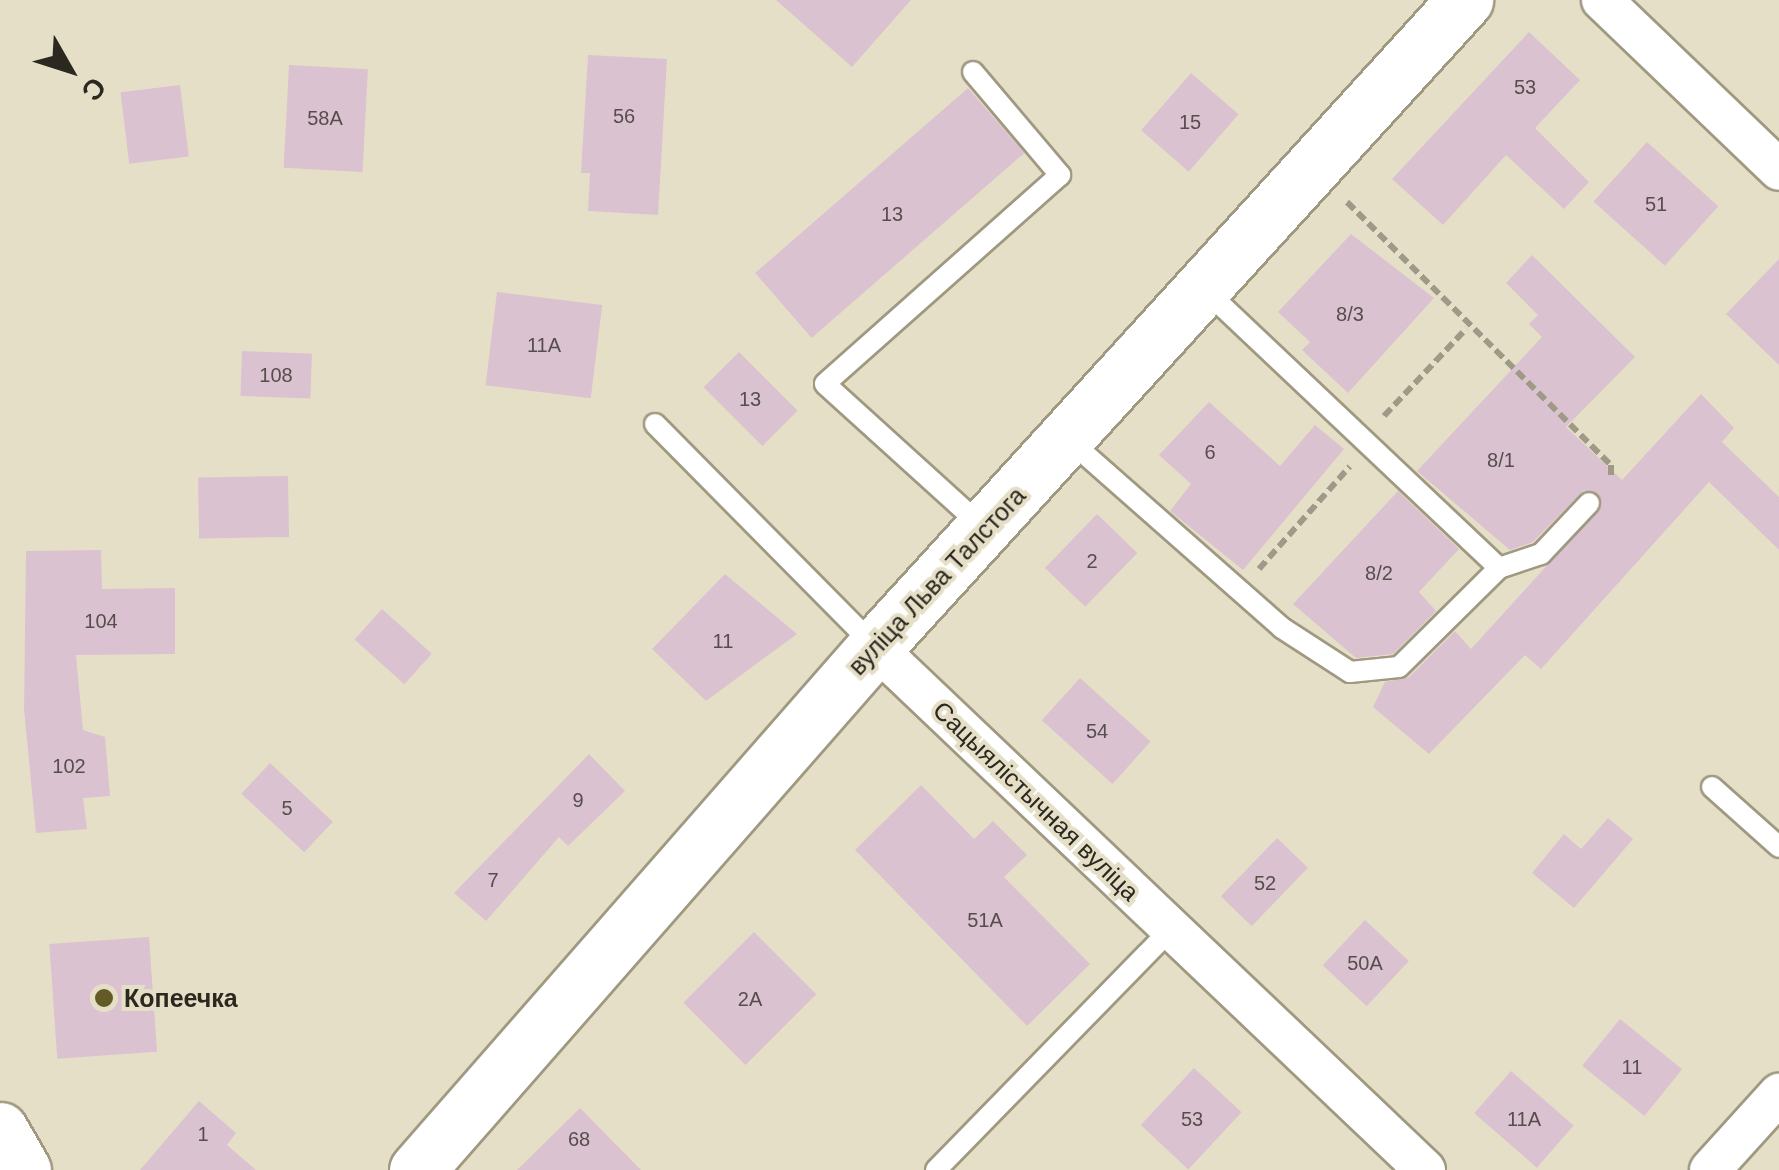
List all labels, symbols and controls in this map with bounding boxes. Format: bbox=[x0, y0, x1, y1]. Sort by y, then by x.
north arrow bbox=[20, 20, 120, 120]
text: С bbox=[75, 72, 112, 107]
house number: 53 bbox=[1514, 75, 1536, 99]
house number: 56 bbox=[613, 104, 635, 128]
house number: 58А bbox=[307, 106, 343, 130]
house number: 15 bbox=[1179, 110, 1201, 134]
house number: 51 bbox=[1645, 192, 1667, 216]
house number: 13 bbox=[881, 202, 903, 226]
house number: 8/3 bbox=[1336, 302, 1364, 326]
house number: 11А bbox=[527, 333, 561, 357]
house number: 108 bbox=[259, 363, 293, 387]
house number: 13 bbox=[739, 387, 761, 411]
house number: 6 bbox=[1204, 440, 1216, 464]
house number: 8/1 bbox=[1487, 448, 1515, 472]
street label: вуліца Льва Талстога bbox=[842, 481, 1032, 681]
house number: 2 bbox=[1086, 549, 1098, 573]
house number: 8/2 bbox=[1365, 561, 1393, 585]
house number: 104 bbox=[84, 609, 118, 633]
house number: 11 bbox=[713, 629, 733, 653]
street label: Сацыялістычная вуліца bbox=[927, 695, 1145, 907]
house number: 54 bbox=[1086, 719, 1108, 743]
house number: 102 bbox=[52, 754, 86, 778]
house number: 9 bbox=[572, 788, 584, 812]
house number: 5 bbox=[281, 796, 293, 820]
house number: 7 bbox=[487, 868, 499, 892]
house number: 52 bbox=[1254, 871, 1276, 895]
house number: 51А bbox=[967, 908, 1003, 932]
house number: 50А bbox=[1347, 951, 1383, 975]
place label: Копеечка bbox=[124, 983, 238, 1013]
marker: Копеечка bbox=[93, 987, 115, 1009]
house number: 2А bbox=[738, 987, 762, 1011]
house number: 11 bbox=[1622, 1055, 1642, 1079]
house number: 53 bbox=[1181, 1107, 1203, 1131]
house number: 11А bbox=[1507, 1107, 1541, 1131]
house number: 1 bbox=[197, 1122, 209, 1146]
house number: 68 bbox=[568, 1127, 590, 1151]

